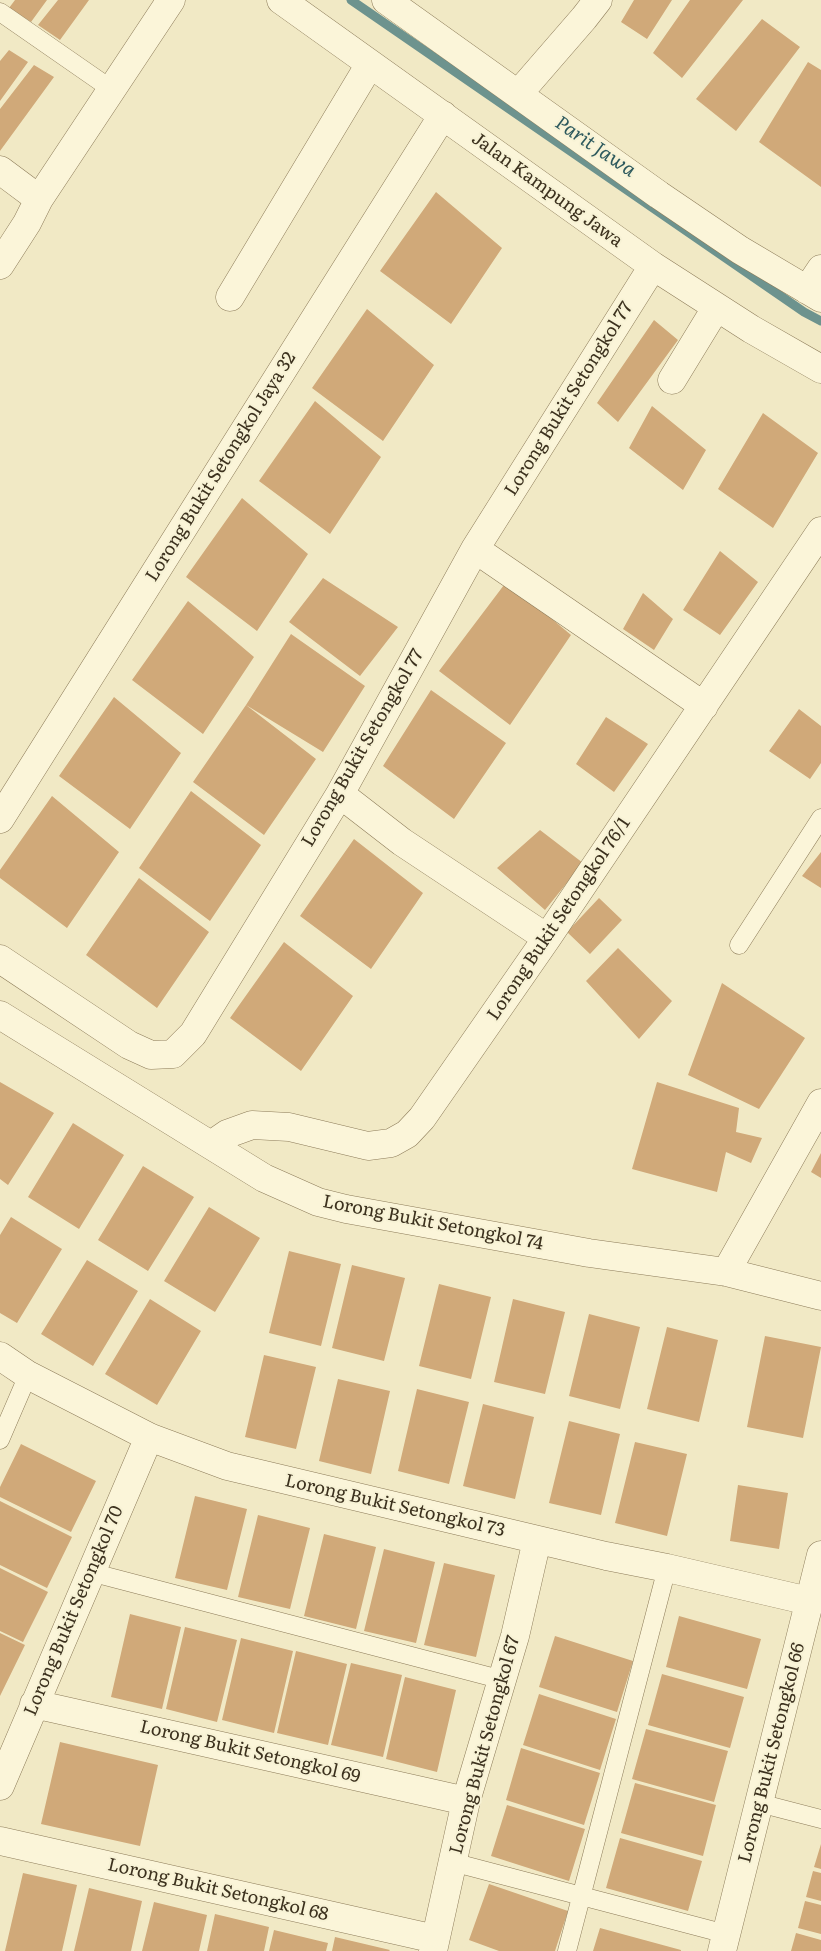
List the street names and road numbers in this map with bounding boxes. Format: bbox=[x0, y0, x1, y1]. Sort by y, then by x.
street label: Jalan Kampung Jawa bbox=[467, 128, 627, 252]
street label: Lorong Bukit Setongkol 77 bbox=[500, 298, 638, 500]
street label: Lorong Bukit Setongkol Jaya 32 bbox=[141, 348, 301, 586]
street label: Lorong Bukit Setongkol 77 bbox=[297, 645, 429, 851]
street label: Lorong Bukit Setongkol 76/1 bbox=[483, 813, 635, 1025]
street label: Lorong Bukit Setongkol 74 bbox=[321, 1191, 545, 1255]
street label: Lorong Bukit Setongkol 73 bbox=[283, 1470, 507, 1542]
street label: Lorong Bukit Setongkol 70 bbox=[20, 1503, 128, 1719]
street label: Lorong Bukit Setongkol 67 bbox=[445, 1633, 525, 1857]
street label: Lorong Bukit Setongkol 66 bbox=[734, 1641, 810, 1865]
street label: Lorong Bukit Setongkol 69 bbox=[138, 1716, 362, 1788]
street label: Lorong Bukit Setongkol 68 bbox=[105, 1854, 331, 1926]

